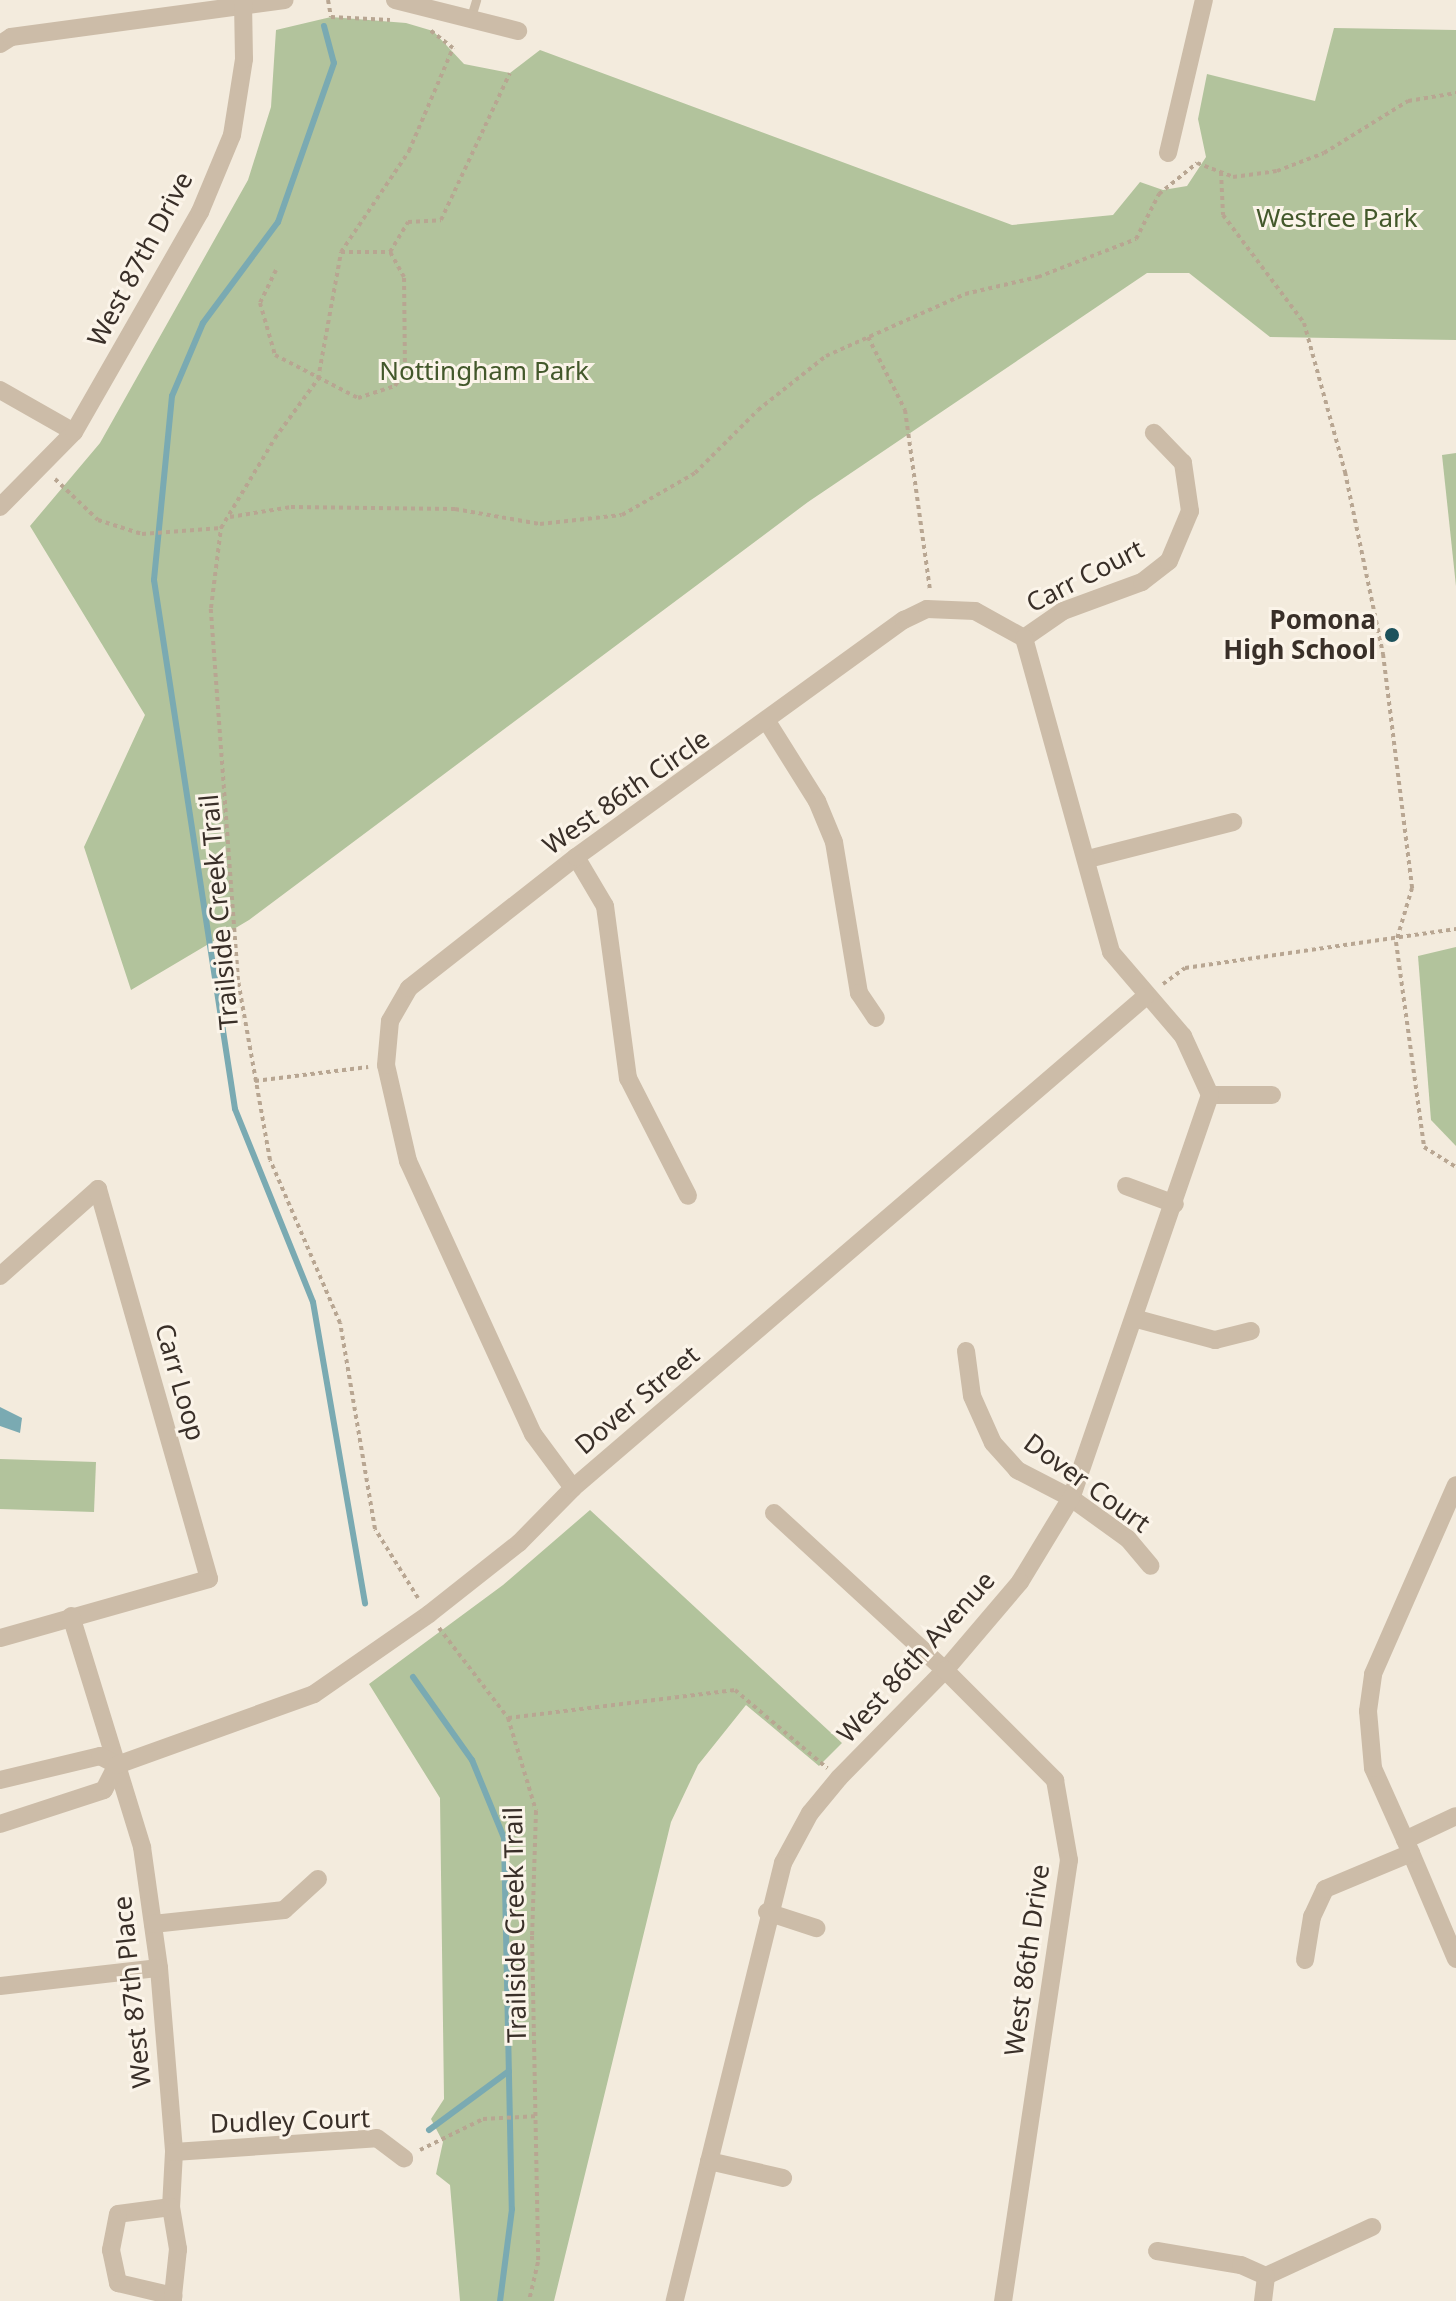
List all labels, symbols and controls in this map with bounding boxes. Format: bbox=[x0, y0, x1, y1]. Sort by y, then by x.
street label: West 87th Drive bbox=[81, 166, 199, 352]
park label: Westree Park bbox=[1256, 202, 1418, 234]
park label: Nottingham Park bbox=[379, 355, 589, 387]
street label: Carr Court bbox=[1021, 533, 1149, 619]
place label: Pomona High School bbox=[1223, 604, 1376, 666]
marker: Pomona High School bbox=[1383, 626, 1401, 644]
street label: West 86th Circle bbox=[537, 723, 715, 861]
street label: Trailside Creek Trail bbox=[193, 793, 245, 1031]
street label: Carr Loop bbox=[148, 1320, 212, 1444]
street label: Dover Street bbox=[569, 1339, 705, 1461]
street label: Dover Court bbox=[1018, 1427, 1156, 1539]
street label: West 86th Avenue bbox=[831, 1565, 1001, 1749]
street label: Trailside Creek Trail bbox=[497, 1807, 533, 2043]
street label: West 86th Drive bbox=[998, 1862, 1056, 2058]
street label: West 87th Place bbox=[106, 1894, 158, 2090]
street label: Dudley Court bbox=[209, 2103, 371, 2139]

